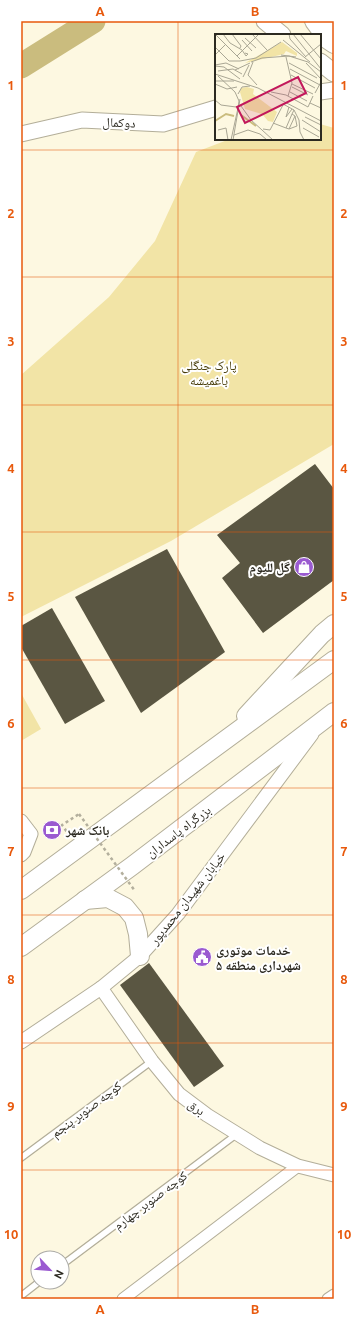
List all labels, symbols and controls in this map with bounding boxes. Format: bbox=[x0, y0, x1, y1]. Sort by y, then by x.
text: A bbox=[95, 4, 105, 18]
text: B bbox=[251, 4, 260, 18]
inset map bbox=[215, 34, 321, 140]
text: 1 bbox=[7, 78, 15, 92]
text: 1 bbox=[340, 78, 348, 92]
street label: دوکمال bbox=[102, 114, 136, 132]
text: 2 bbox=[7, 206, 15, 220]
text: 2 bbox=[340, 206, 348, 220]
text: 3 bbox=[7, 334, 15, 348]
text: 3 bbox=[340, 334, 348, 348]
park label: پارک جنگلی باغمیشه bbox=[181, 358, 237, 388]
text: 4 bbox=[7, 461, 15, 475]
text: 4 bbox=[340, 461, 348, 475]
shop icon: گل للیوم bbox=[293, 556, 315, 578]
place label: گل للیوم bbox=[250, 560, 290, 577]
text: 5 bbox=[7, 589, 15, 603]
text: 5 bbox=[340, 589, 348, 603]
text: 6 bbox=[7, 716, 15, 730]
text: 6 bbox=[340, 716, 348, 730]
street label: بزرگراه پاسداران bbox=[143, 802, 214, 861]
bank icon: بانک شهر bbox=[41, 819, 63, 841]
place label: بانک شهر bbox=[65, 823, 110, 838]
text: 7 bbox=[7, 844, 15, 858]
text: 7 bbox=[340, 844, 348, 858]
street label: خیابان شهیدان محمدپور bbox=[146, 849, 229, 949]
place label: خدمات موتوری شهرداری منطقه ۵ bbox=[216, 943, 301, 973]
public building icon: خدمات موتوری شهرداری منطقه ۵ bbox=[191, 946, 213, 968]
text: 8 bbox=[7, 972, 15, 986]
text: 8 bbox=[340, 972, 348, 986]
street label: کوچه صنوبر پنجم bbox=[48, 1078, 126, 1142]
street label: برق bbox=[185, 1096, 208, 1119]
text: 9 bbox=[7, 1099, 15, 1113]
text: 9 bbox=[340, 1099, 348, 1113]
street label: کوچه صنوبر چهارم bbox=[110, 1167, 191, 1234]
text: 10 bbox=[4, 1227, 18, 1241]
text: 10 bbox=[337, 1227, 351, 1241]
north arrow bbox=[30, 1250, 70, 1290]
text: N bbox=[52, 1268, 66, 1281]
text: A bbox=[95, 1302, 105, 1316]
text: B bbox=[251, 1302, 260, 1316]

